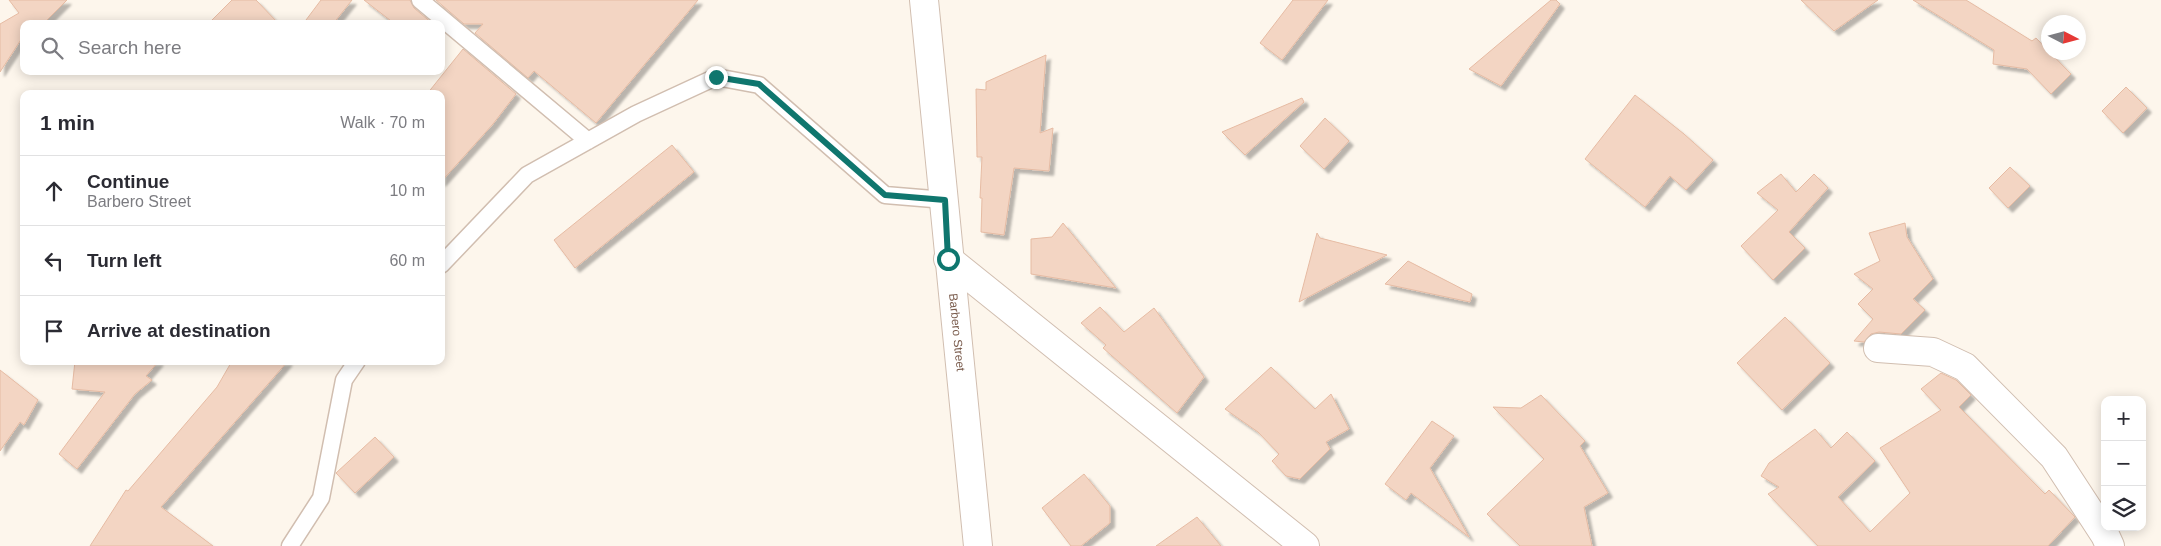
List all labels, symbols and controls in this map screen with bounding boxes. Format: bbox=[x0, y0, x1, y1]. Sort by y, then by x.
north arrow bbox=[2041, 15, 2086, 60]
search box bbox=[20, 20, 445, 75]
icon: search bbox=[38, 34, 66, 62]
text: Search here bbox=[78, 37, 182, 58]
route end bbox=[705, 66, 728, 89]
text: 1 min bbox=[40, 111, 95, 134]
text: Walk · 70 m bbox=[340, 114, 425, 131]
text: Continue bbox=[87, 171, 169, 192]
icon: ahead bbox=[40, 177, 68, 205]
text: 10 m bbox=[389, 182, 425, 199]
text: Barbero Street bbox=[87, 193, 191, 210]
icon: left bbox=[40, 247, 68, 275]
route start bbox=[937, 248, 960, 271]
text: Turn left bbox=[87, 250, 162, 271]
text: 60 m bbox=[389, 252, 425, 269]
street label: Barbero Street bbox=[946, 293, 968, 373]
icon: arrive bbox=[40, 317, 68, 345]
text: Arrive at destination bbox=[87, 320, 271, 341]
map controls bbox=[2101, 396, 2146, 531]
button: + bbox=[2101, 396, 2146, 441]
button: − bbox=[2101, 441, 2146, 486]
button: layers bbox=[2101, 486, 2146, 531]

